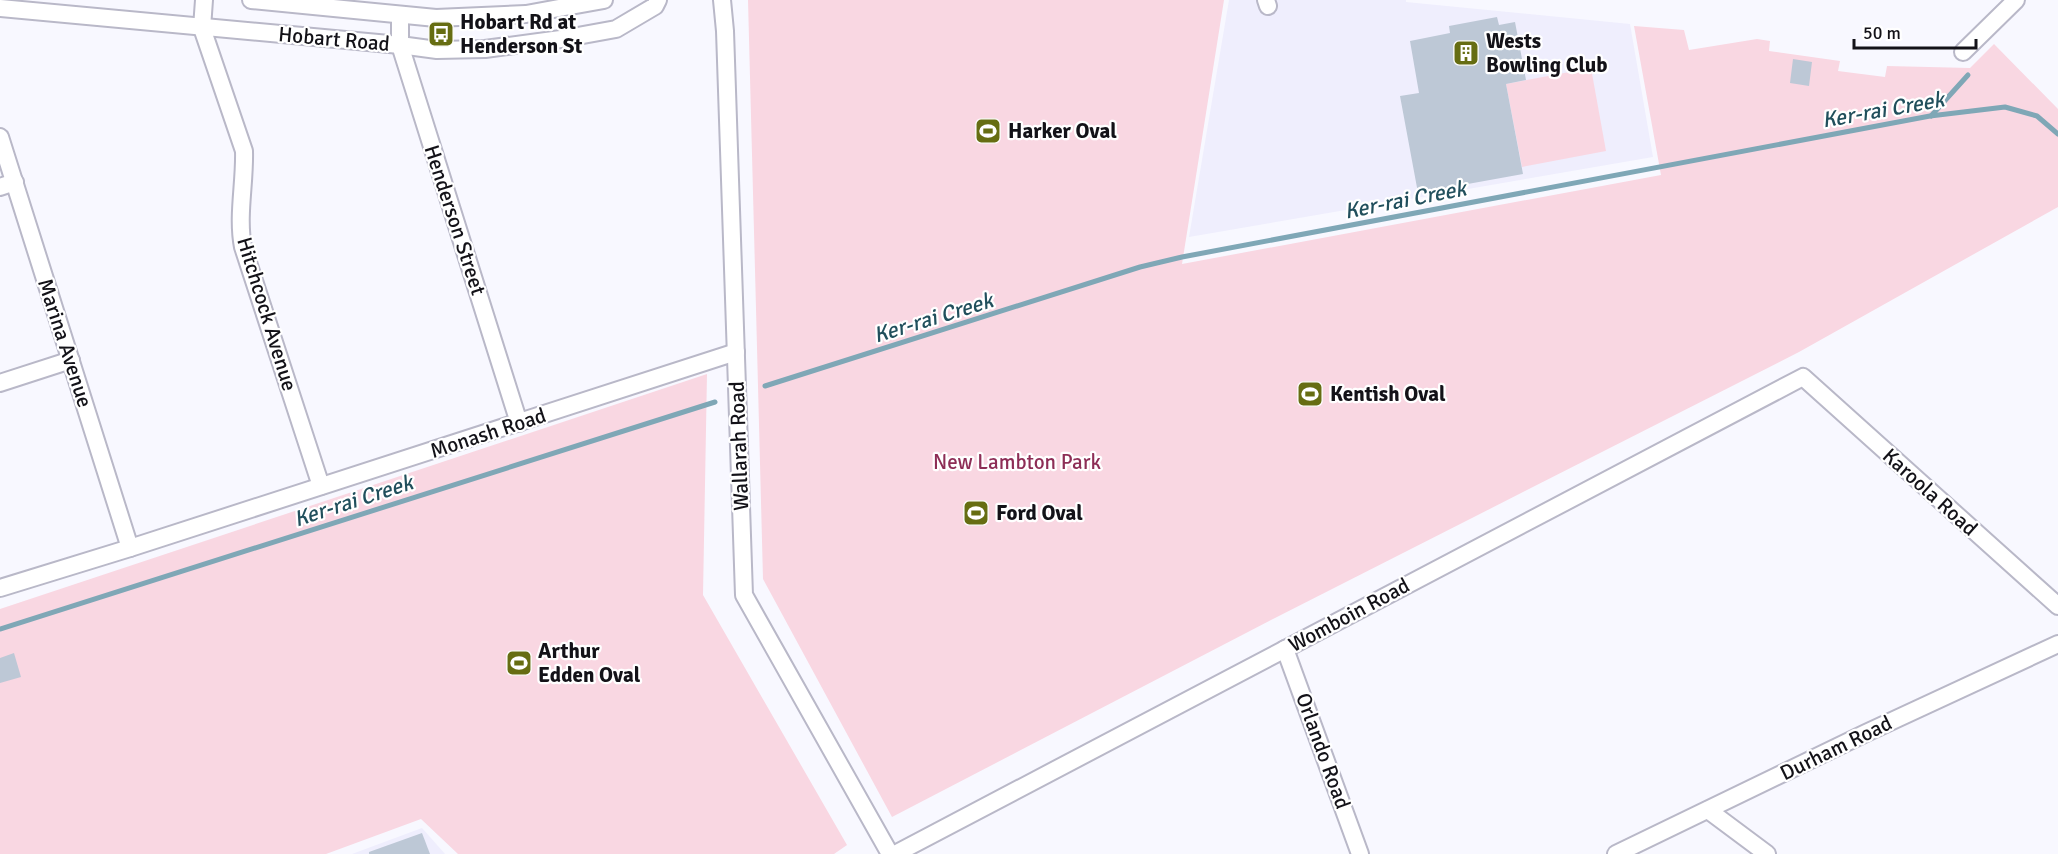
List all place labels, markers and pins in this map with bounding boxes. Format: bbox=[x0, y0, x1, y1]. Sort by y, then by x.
place label: Hobart Rd at Henderson St bbox=[460, 9, 582, 59]
bus stop icon: Hobart Rd at Henderson St bbox=[426, 19, 456, 49]
place label: Wests Bowling Club bbox=[1486, 28, 1608, 78]
building icon: Wests Bowling Club bbox=[1451, 38, 1481, 68]
sports icon: Harker Oval bbox=[973, 116, 1003, 146]
place label: Harker Oval bbox=[1008, 118, 1117, 144]
sports icon: Kentish Oval bbox=[1295, 379, 1325, 409]
place label: Kentish Oval bbox=[1330, 381, 1446, 407]
sports icon: Ford Oval bbox=[961, 498, 991, 528]
place label: Ford Oval bbox=[996, 500, 1083, 526]
place label: Arthur Edden Oval bbox=[538, 638, 641, 688]
sports icon: Arthur Edden Oval bbox=[504, 648, 534, 678]

